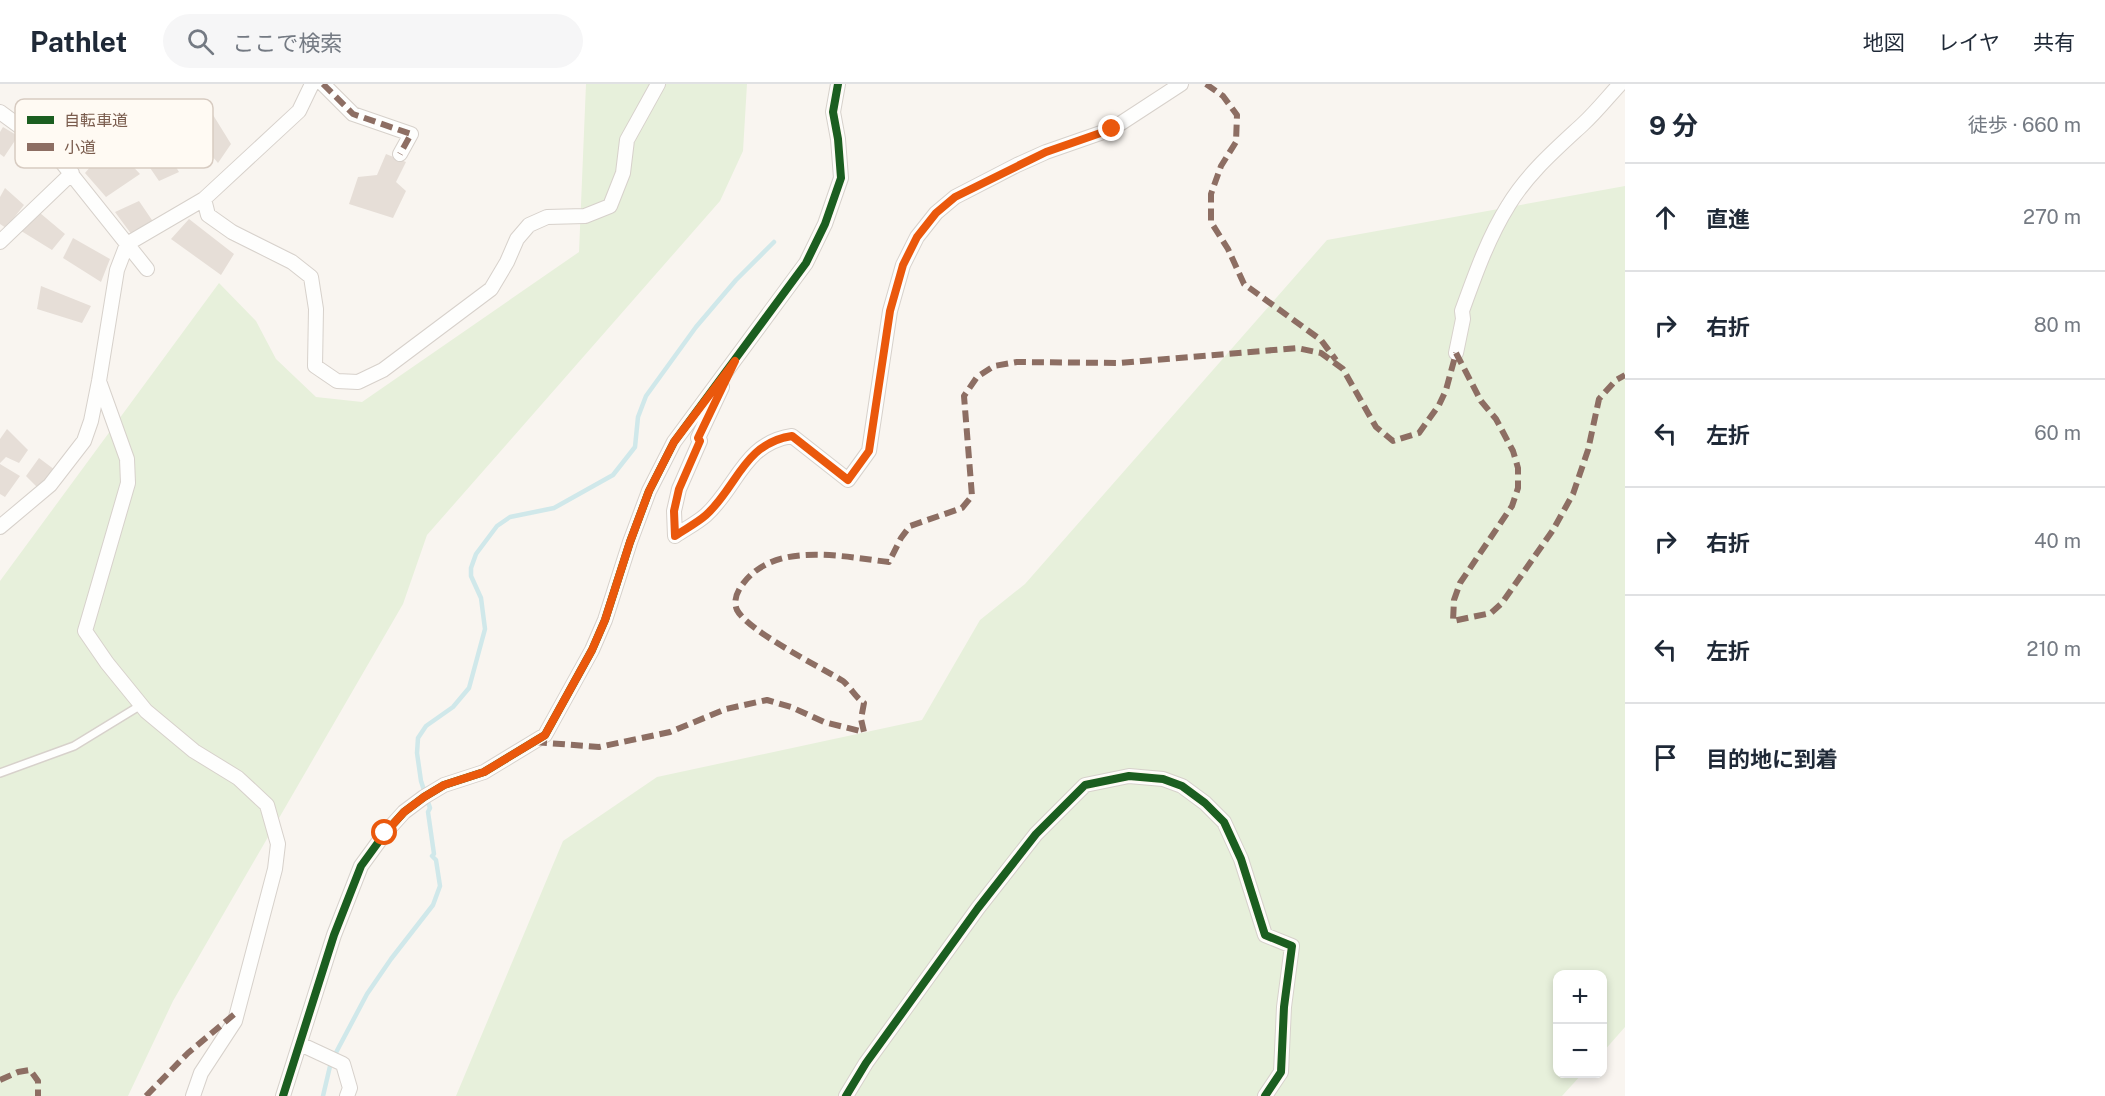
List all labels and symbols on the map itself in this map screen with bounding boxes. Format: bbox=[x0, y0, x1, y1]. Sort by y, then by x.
legend bbox=[15, 99, 213, 168]
text: 自転車道 bbox=[64, 111, 128, 130]
route end bbox=[1098, 115, 1124, 141]
text: 小道 bbox=[64, 138, 96, 157]
route start bbox=[371, 819, 397, 845]

